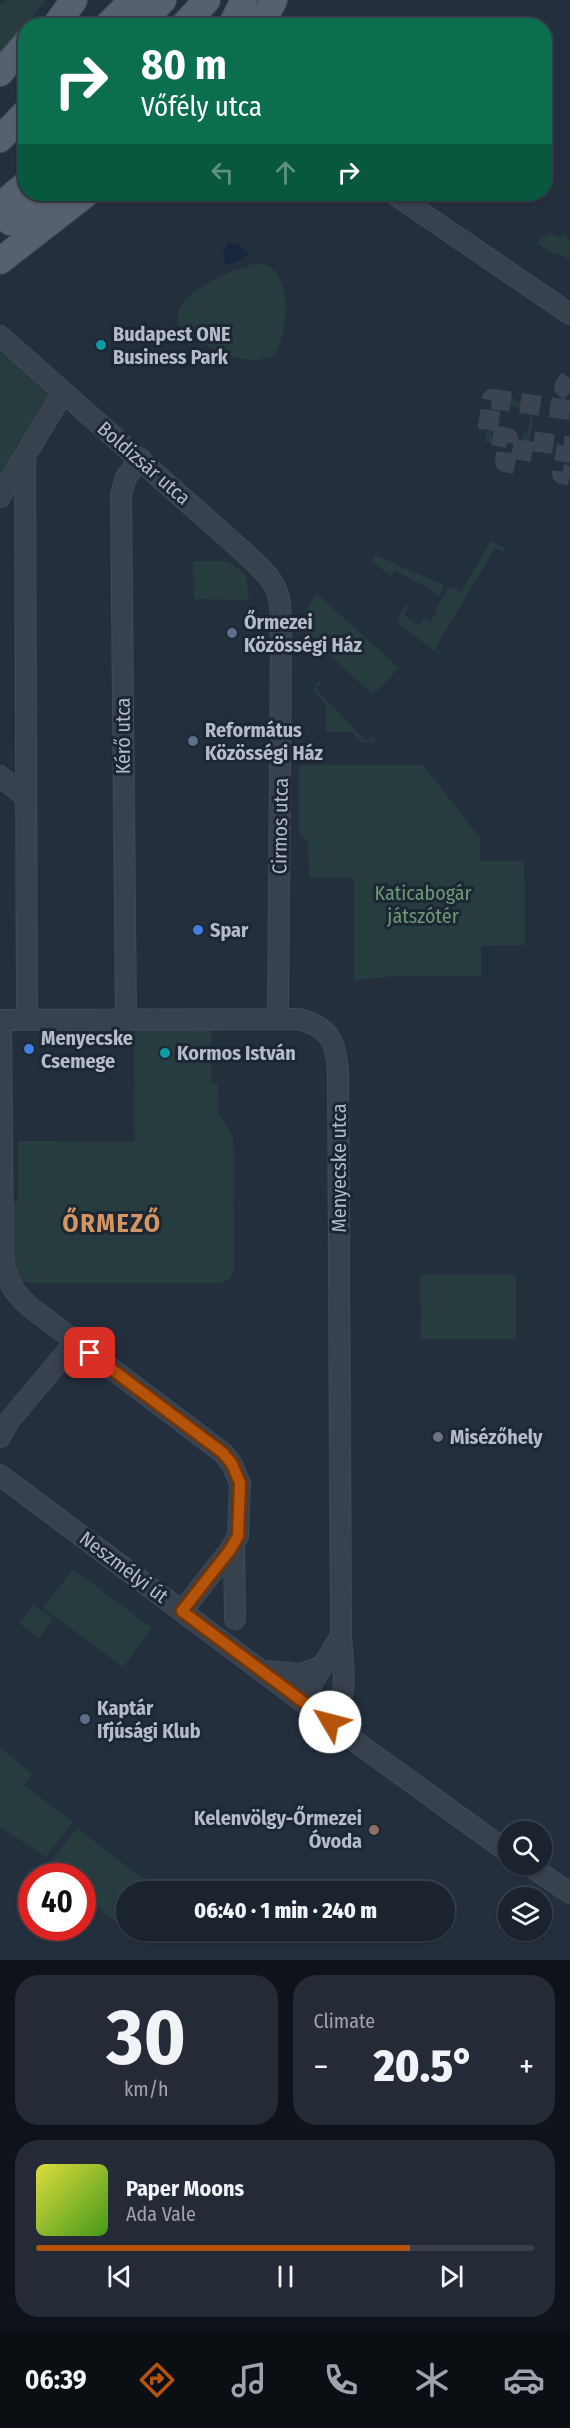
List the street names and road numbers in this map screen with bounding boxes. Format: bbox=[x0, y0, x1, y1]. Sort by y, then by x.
street label: Boldizsár utca bbox=[93, 416, 195, 510]
street label: Kérő utca bbox=[111, 698, 135, 774]
street label: Cirmos utca bbox=[267, 778, 293, 874]
street label: Menyecske utca bbox=[327, 1104, 351, 1232]
street label: Neszmélyi út bbox=[75, 1526, 173, 1608]

